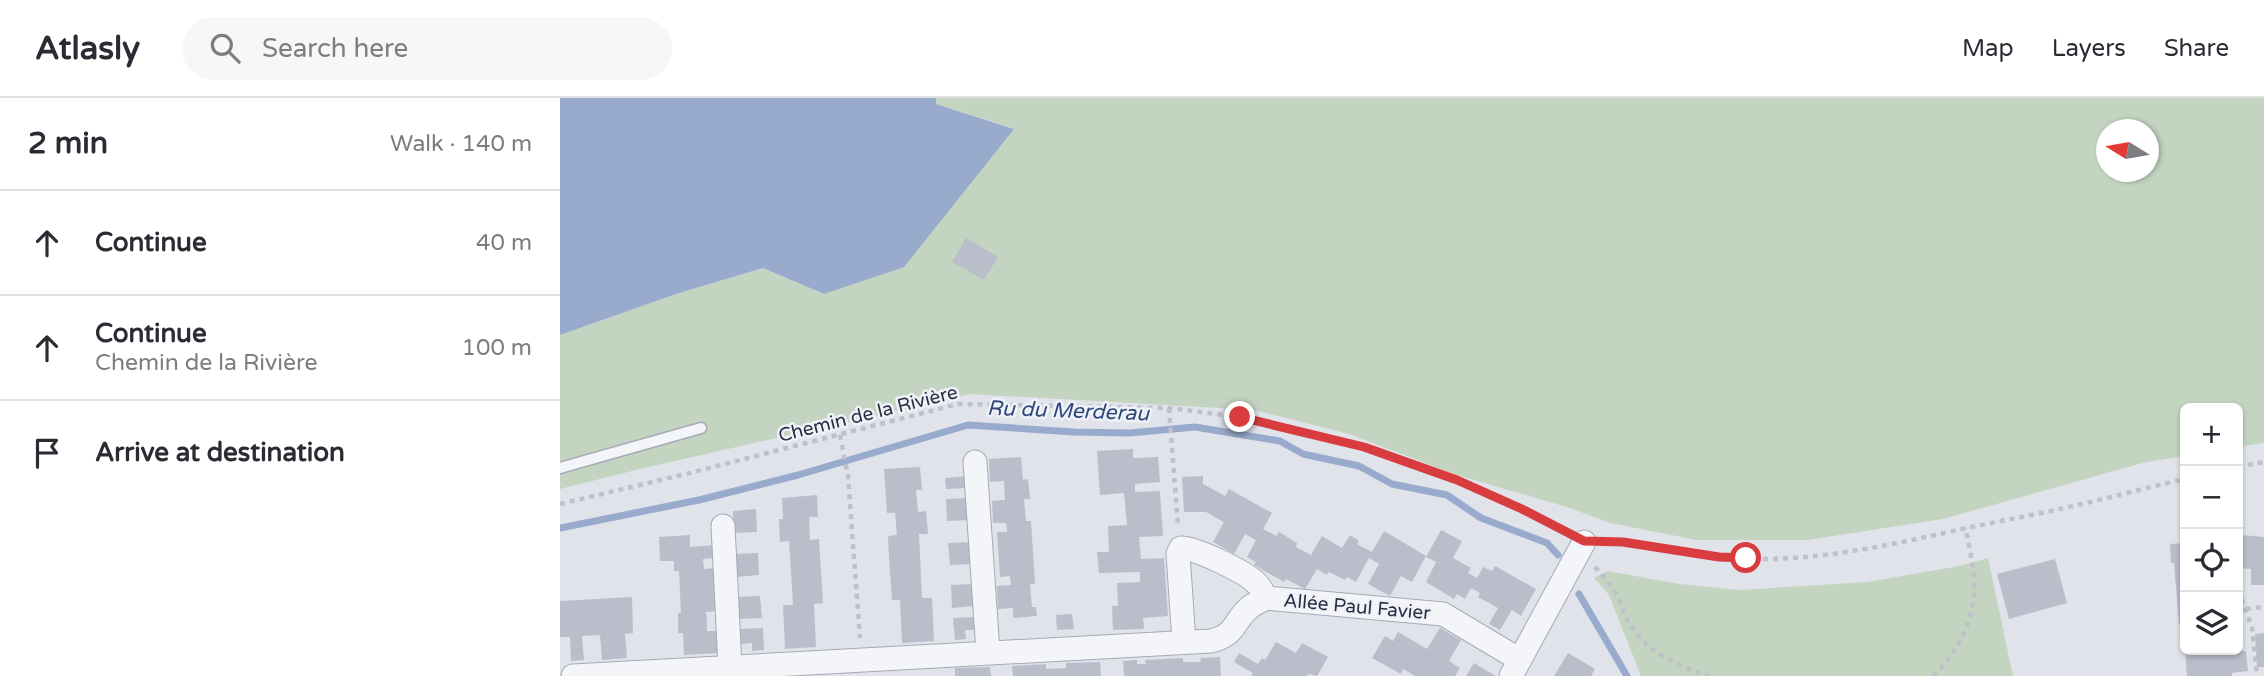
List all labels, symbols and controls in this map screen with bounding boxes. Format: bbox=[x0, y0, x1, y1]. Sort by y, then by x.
search box bbox=[182, 17, 672, 80]
text: Atlasly bbox=[35, 29, 140, 68]
icon: search bbox=[206, 29, 244, 67]
text: Search here bbox=[262, 33, 408, 64]
text: Map bbox=[1962, 34, 2014, 63]
text: Layers bbox=[2052, 34, 2126, 63]
text: Share bbox=[2164, 34, 2229, 63]
north arrow bbox=[2096, 119, 2159, 182]
text: 2 min bbox=[28, 125, 108, 162]
text: Walk · 140 m bbox=[390, 130, 532, 158]
icon: ahead bbox=[28, 224, 66, 262]
text: Continue bbox=[95, 227, 207, 258]
text: 40 m bbox=[476, 229, 532, 257]
text: Continue bbox=[95, 318, 207, 349]
icon: ahead bbox=[28, 329, 66, 367]
text: 100 m bbox=[462, 334, 532, 362]
text: Chemin de la Rivière bbox=[95, 349, 318, 377]
street label: Chemin de la Rivière bbox=[776, 381, 960, 447]
water label: Ru du Merderau bbox=[987, 396, 1151, 426]
route end bbox=[1224, 401, 1255, 432]
map controls bbox=[2180, 403, 2243, 655]
button: + bbox=[2180, 403, 2243, 466]
icon: arrive bbox=[28, 434, 66, 472]
text: Arrive at destination bbox=[95, 437, 345, 468]
button: − bbox=[2180, 466, 2243, 529]
button: locate bbox=[2180, 529, 2243, 592]
route start bbox=[1730, 542, 1761, 573]
street label: Allée Paul Favier bbox=[1283, 590, 1432, 624]
button: layers bbox=[2180, 592, 2243, 655]

